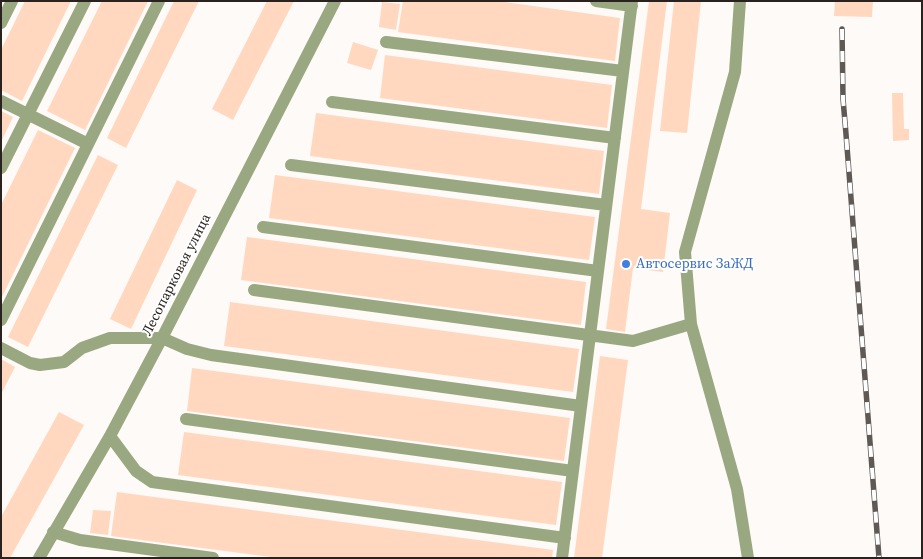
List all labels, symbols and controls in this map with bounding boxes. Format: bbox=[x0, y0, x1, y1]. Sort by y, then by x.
street label: Лесопарковая улица bbox=[139, 211, 215, 339]
place label: Автосервис ЗаЖД bbox=[636, 256, 753, 272]
marker: Автосервис ЗаЖД bbox=[620, 258, 632, 270]

